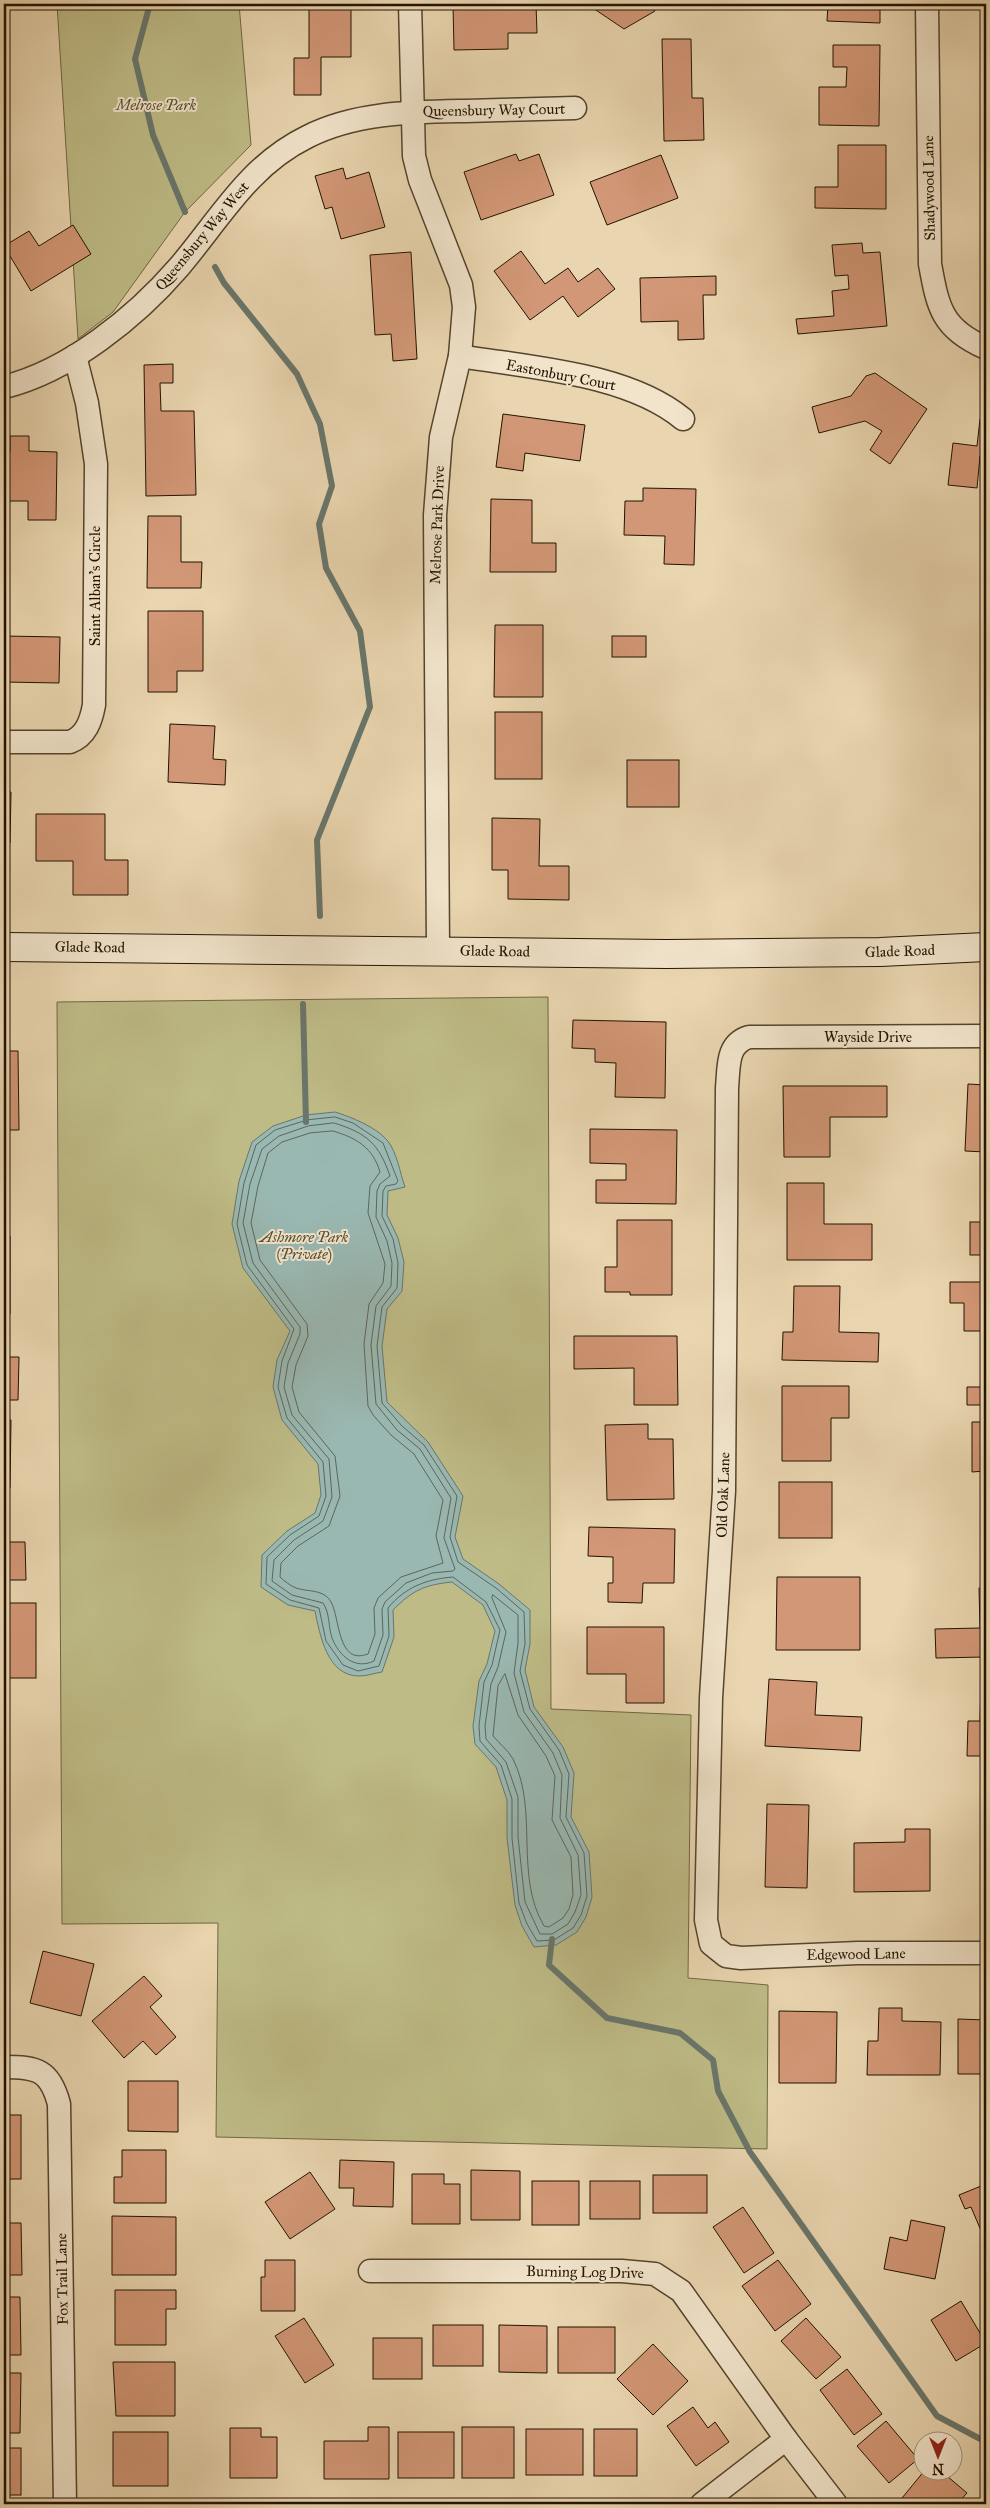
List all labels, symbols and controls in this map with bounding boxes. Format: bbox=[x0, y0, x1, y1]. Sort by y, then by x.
park label: Melrose Park bbox=[114, 96, 196, 114]
street label: Queensbury Way Court bbox=[423, 100, 566, 120]
street label: Shadywood Lane bbox=[919, 135, 939, 241]
street label: Queensbury Way West bbox=[151, 177, 253, 294]
street label: Eastonbury Court bbox=[505, 356, 618, 395]
street label: Melrose Park Drive bbox=[426, 465, 448, 585]
street label: Saint Alban's Circle bbox=[86, 526, 104, 646]
street label: Glade Road bbox=[55, 937, 126, 957]
street label: Glade Road bbox=[460, 941, 531, 961]
street label: Glade Road bbox=[865, 941, 936, 961]
street label: Wayside Drive bbox=[824, 1028, 912, 1046]
park label: Ashmore Park (Private) bbox=[258, 1228, 349, 1264]
street label: Old Oak Lane bbox=[713, 1452, 733, 1538]
street label: Edgewood Lane bbox=[806, 1944, 906, 1964]
street label: Fox Trail Lane bbox=[52, 2233, 72, 2325]
street label: Burning Log Drive bbox=[526, 2262, 644, 2282]
north arrow bbox=[912, 2430, 962, 2480]
text: N bbox=[932, 2460, 944, 2477]

